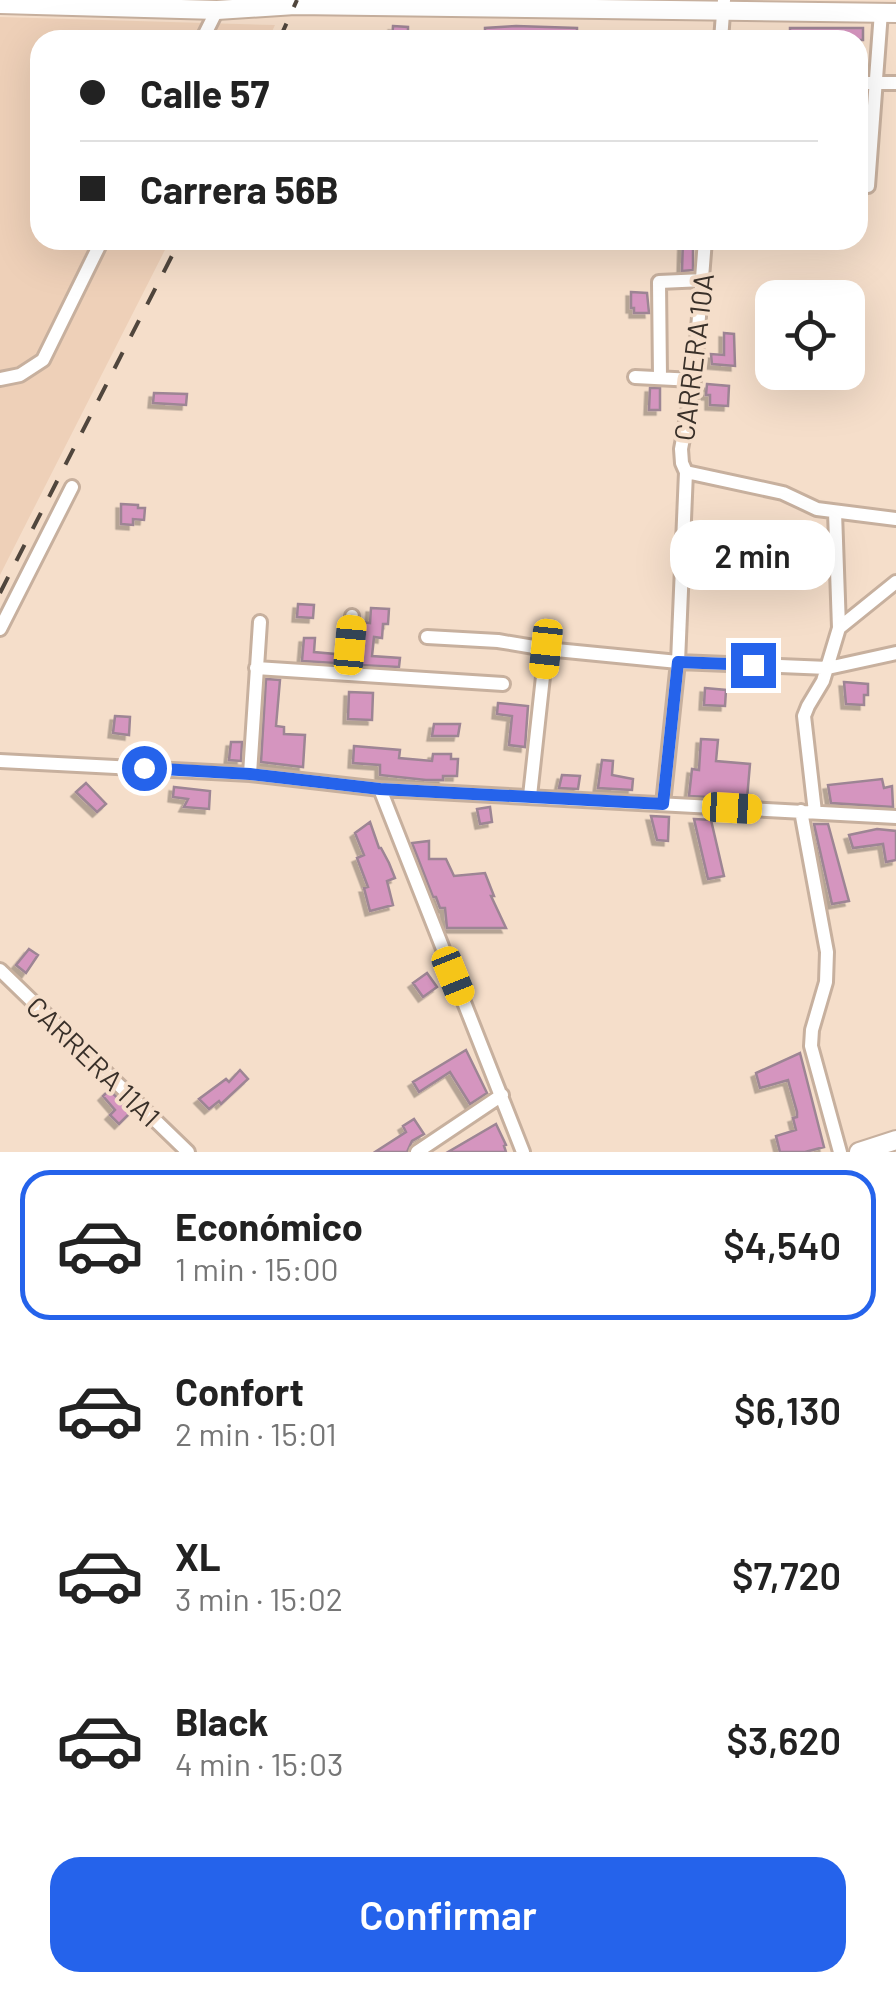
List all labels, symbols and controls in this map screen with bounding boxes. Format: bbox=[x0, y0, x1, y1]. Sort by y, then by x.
text: Calle 57 bbox=[140, 70, 269, 116]
text: Carrera 56B bbox=[140, 166, 339, 212]
street label: CARRERA 10A bbox=[666, 271, 720, 443]
map controls bbox=[755, 280, 865, 390]
button: locate bbox=[755, 280, 865, 390]
callout: 2 min bbox=[670, 520, 836, 590]
text: 2 min bbox=[714, 536, 791, 574]
car bbox=[332, 614, 368, 676]
car bbox=[528, 618, 564, 680]
route end bbox=[731, 643, 776, 688]
route start bbox=[122, 746, 167, 791]
car bbox=[701, 791, 763, 825]
car bbox=[428, 943, 478, 1009]
street label: CARRERA 11A1 bbox=[20, 989, 168, 1133]
icon: car bbox=[55, 1200, 145, 1290]
text: Económico bbox=[175, 1203, 363, 1249]
text: $4,540 bbox=[723, 1222, 841, 1268]
text: 1 min · 15:00 bbox=[175, 1249, 339, 1287]
icon: car bbox=[55, 1365, 145, 1455]
text: Confort bbox=[175, 1368, 304, 1414]
text: $6,130 bbox=[734, 1387, 841, 1433]
text: 2 min · 15:01 bbox=[175, 1414, 337, 1452]
icon: car bbox=[55, 1530, 145, 1620]
text: XL bbox=[175, 1533, 221, 1579]
text: $7,720 bbox=[732, 1552, 841, 1598]
text: 3 min · 15:02 bbox=[175, 1579, 343, 1617]
icon: car bbox=[55, 1695, 145, 1785]
text: Black bbox=[175, 1698, 269, 1744]
text: $3,620 bbox=[727, 1717, 841, 1763]
text: 4 min · 15:03 bbox=[175, 1744, 343, 1782]
button: Confirmar bbox=[50, 1857, 846, 1972]

